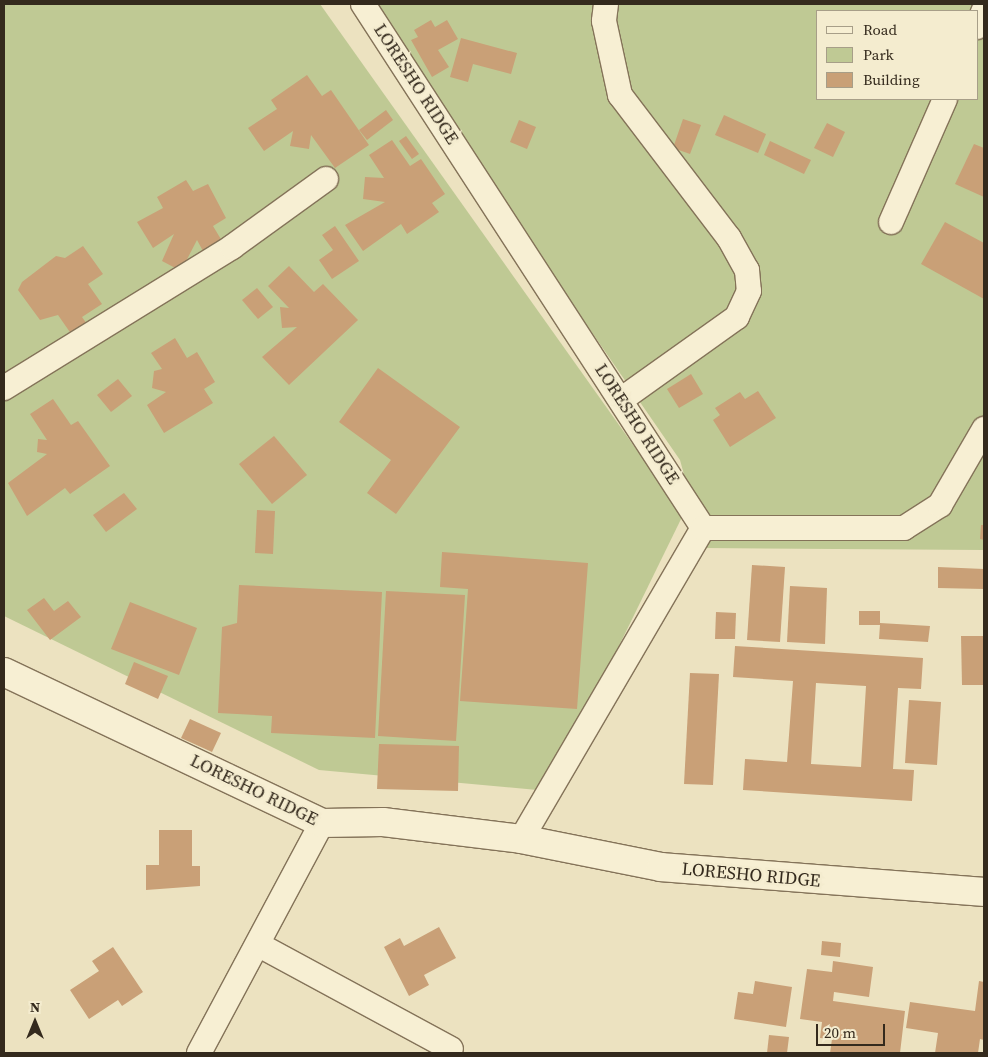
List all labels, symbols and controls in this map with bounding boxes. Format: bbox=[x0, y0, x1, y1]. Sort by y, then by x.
legend bbox=[816, 10, 978, 100]
text: Road bbox=[863, 19, 897, 40]
street label: LORESHO RIDGE bbox=[369, 20, 463, 148]
text: Park bbox=[863, 44, 894, 65]
text: Building bbox=[863, 69, 920, 90]
street label: LORESHO RIDGE bbox=[590, 360, 684, 488]
street label: LORESHO RIDGE bbox=[187, 750, 321, 830]
street label: LORESHO RIDGE bbox=[681, 858, 821, 892]
north arrow bbox=[10, 997, 60, 1047]
text: N bbox=[30, 997, 40, 1017]
scale bar bbox=[818, 1014, 887, 1046]
text: 20 m bbox=[824, 1022, 856, 1043]

